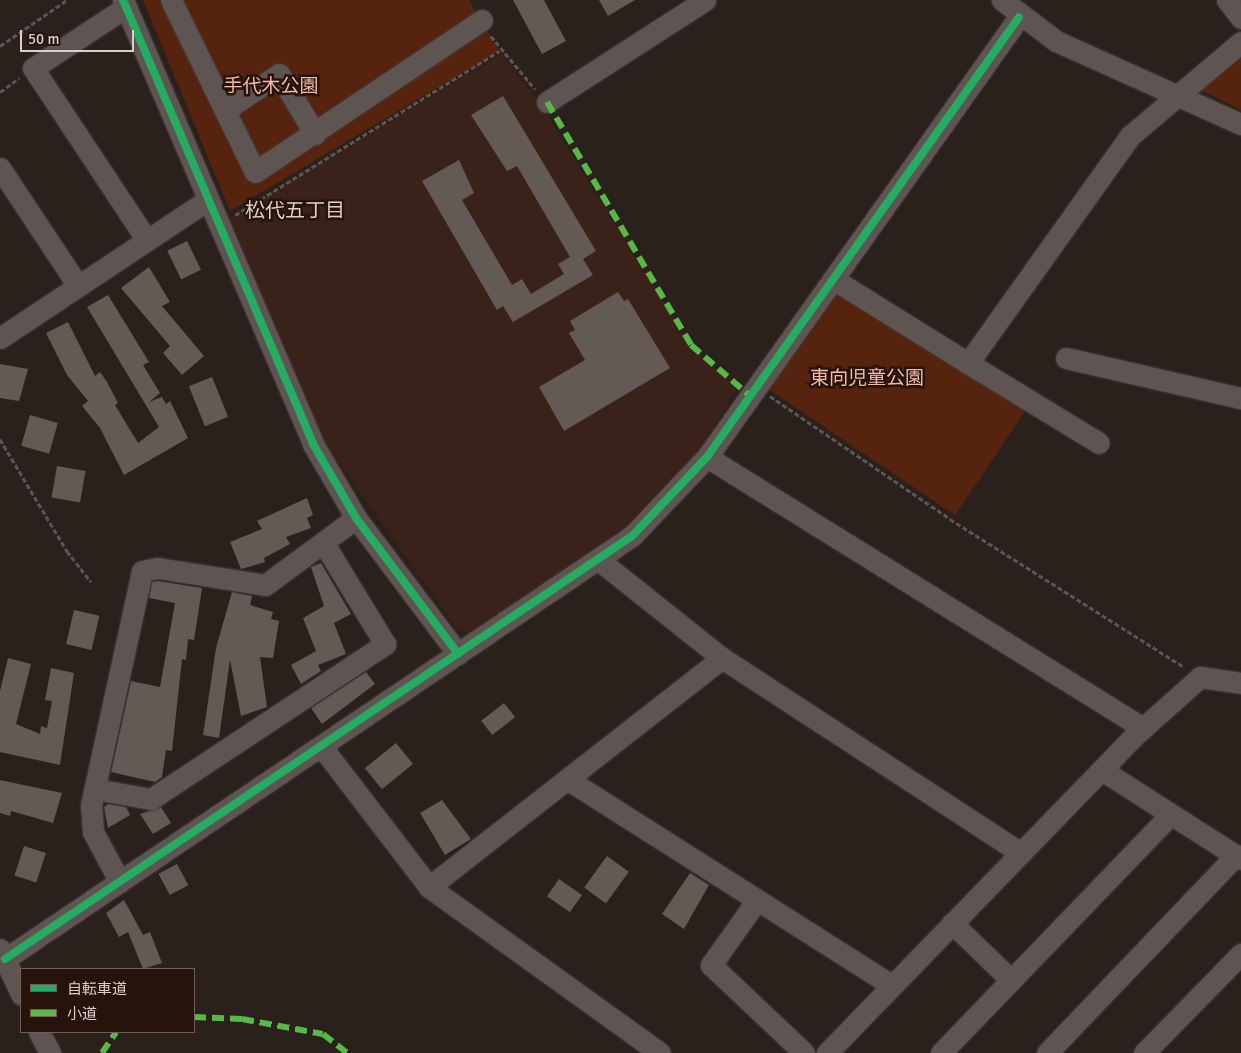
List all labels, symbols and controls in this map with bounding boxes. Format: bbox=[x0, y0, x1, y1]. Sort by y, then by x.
scale bar bbox=[22, 20, 136, 52]
text: 50 m bbox=[28, 30, 59, 48]
park label: 手代木公園 bbox=[224, 76, 318, 98]
district label: 松代五丁目 bbox=[245, 198, 345, 222]
park label: 東向児童公園 bbox=[810, 368, 924, 390]
legend bbox=[20, 968, 195, 1033]
text: 自転車道 bbox=[67, 980, 127, 998]
text: 小道 bbox=[67, 1005, 97, 1023]

